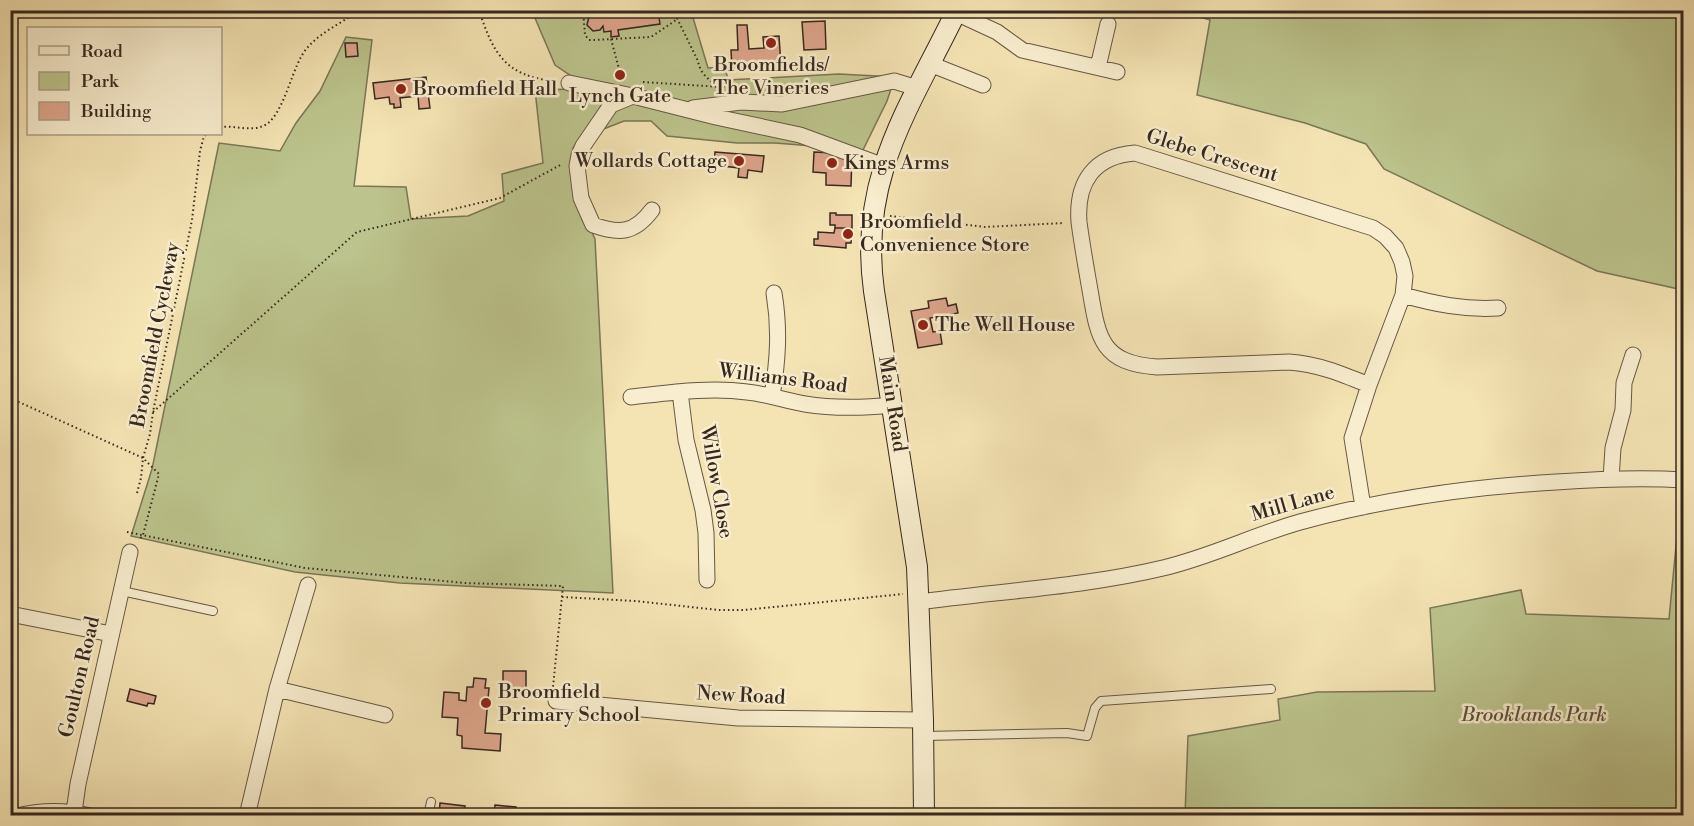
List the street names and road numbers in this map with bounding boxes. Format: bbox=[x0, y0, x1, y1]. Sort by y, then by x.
street label: Glebe Crescent bbox=[1143, 124, 1281, 188]
street label: Broomfield Cycleway bbox=[126, 240, 186, 431]
street label: Main Road bbox=[872, 354, 912, 454]
street label: Williams Road bbox=[716, 359, 849, 399]
street label: Willow Close bbox=[694, 423, 738, 540]
street label: Mill Lane bbox=[1248, 480, 1338, 528]
street label: Goulton Road bbox=[54, 613, 106, 740]
street label: New Road bbox=[696, 681, 787, 711]

